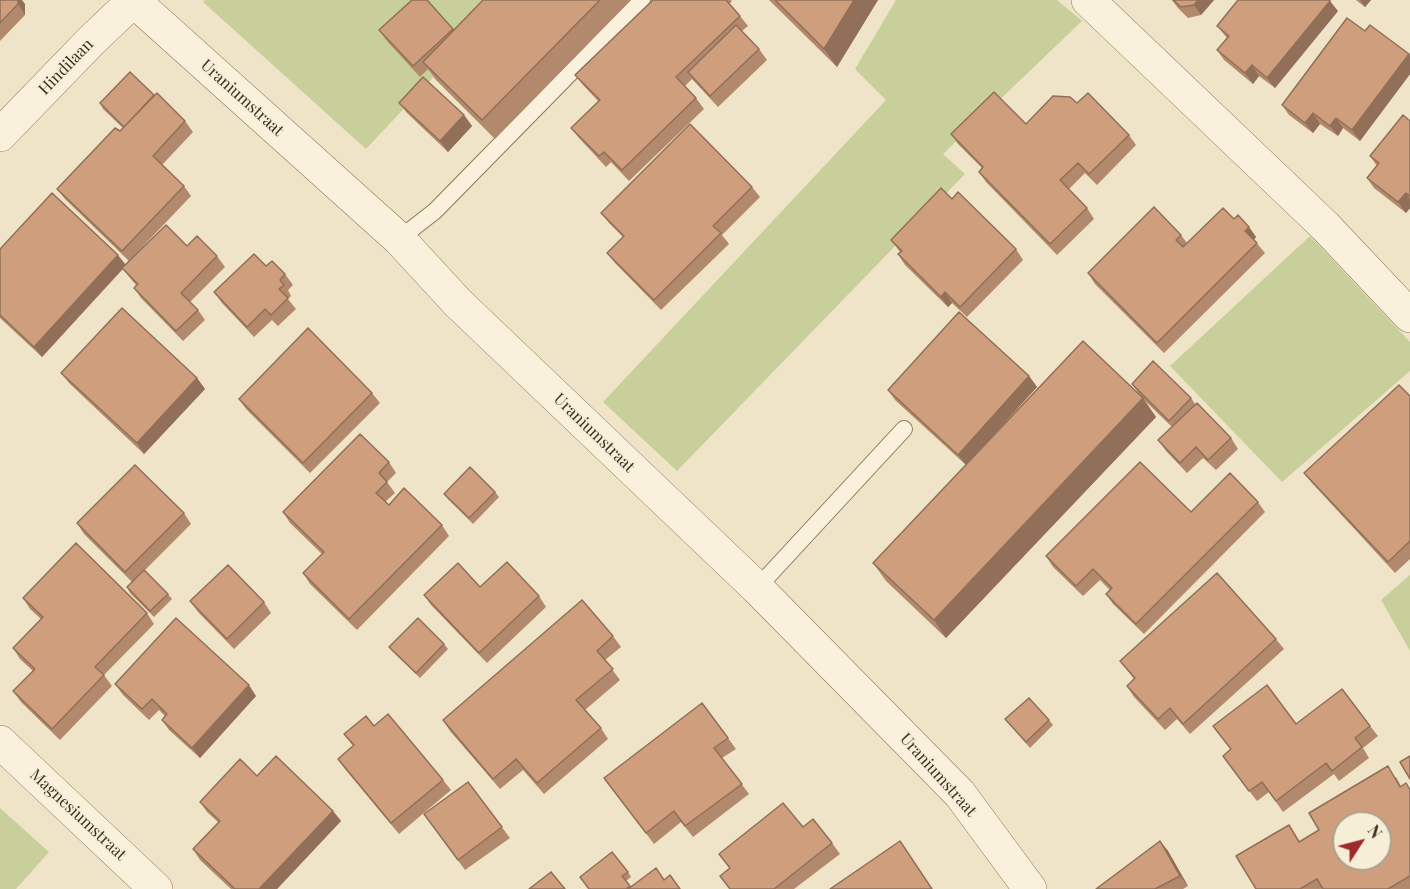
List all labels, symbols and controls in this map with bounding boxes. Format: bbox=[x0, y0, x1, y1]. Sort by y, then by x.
street label: Hindilaan bbox=[35, 35, 97, 99]
street label: Uraniumstraat bbox=[197, 56, 287, 140]
street label: Uraniumstraat bbox=[550, 390, 638, 476]
street label: Uraniumstraat bbox=[896, 730, 980, 820]
street label: Magnesiumstraat bbox=[26, 765, 130, 865]
north arrow bbox=[1332, 811, 1392, 871]
text: N bbox=[1363, 820, 1387, 842]

